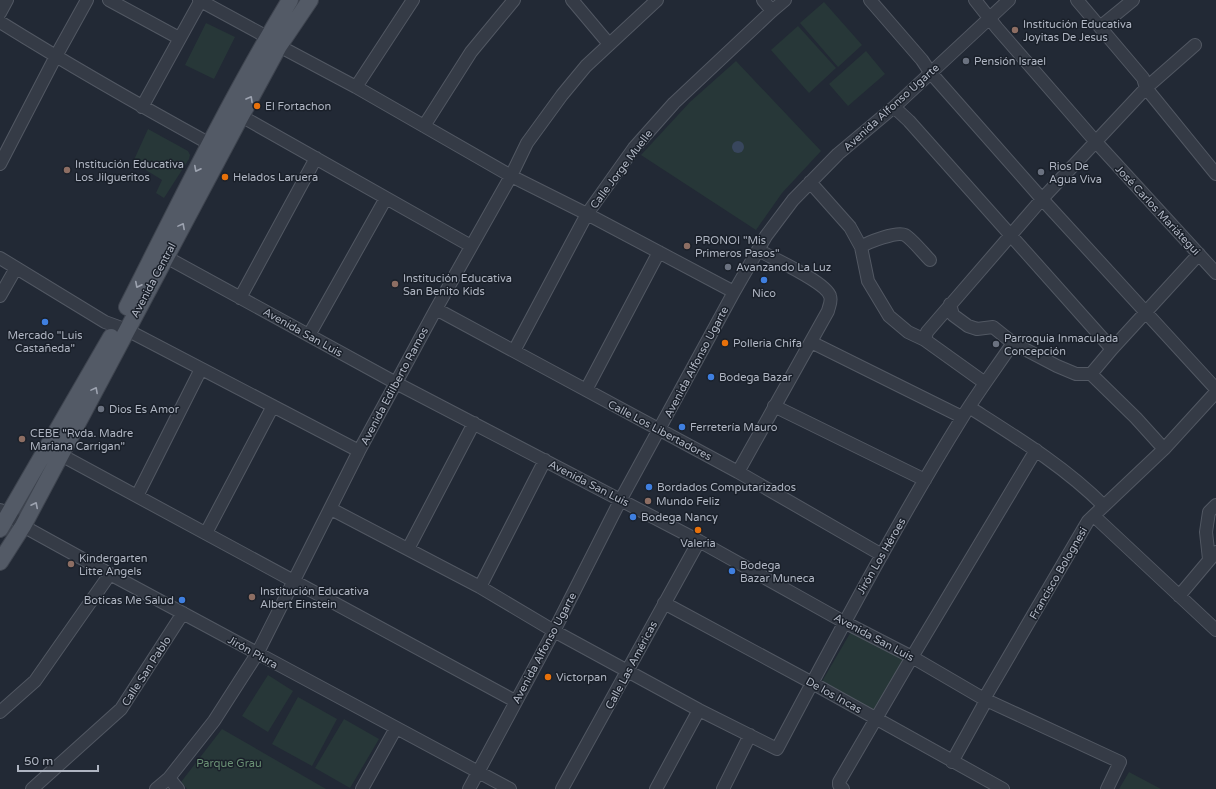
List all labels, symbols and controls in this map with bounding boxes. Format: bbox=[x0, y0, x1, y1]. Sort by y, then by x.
place label: Institución Educativa Joyitas De Jesus bbox=[1023, 18, 1132, 44]
marker: Institución Educativa Joyitas De Jesus bbox=[1010, 25, 1020, 35]
place label: Pensión Israel bbox=[974, 55, 1046, 68]
marker: Pensión Israel bbox=[961, 56, 971, 66]
street label: Avenida Alfonso Ugarte bbox=[841, 61, 942, 154]
one-way arrow bbox=[245, 95, 253, 103]
place label: El Fortachon bbox=[265, 100, 331, 113]
marker: El Fortachon bbox=[252, 101, 262, 111]
street label: Calle Jorge Muelle bbox=[587, 127, 655, 211]
place label: Institución Educativa Los Jilgueritos bbox=[75, 158, 184, 184]
place label: Rios De Agua Viva bbox=[1049, 160, 1102, 186]
street label: José Carlos Mariátegui bbox=[1113, 163, 1203, 258]
marker: Institución Educativa Los Jilgueritos bbox=[62, 165, 72, 175]
one-way arrow bbox=[194, 165, 202, 172]
marker: Rios De Agua Viva bbox=[1036, 167, 1046, 177]
place label: Helados Laruera bbox=[233, 171, 318, 184]
marker: Helados Laruera bbox=[220, 172, 230, 182]
one-way arrow bbox=[177, 222, 185, 230]
place label: PRONOI "Mis Primeros Pasos" bbox=[695, 234, 780, 260]
street label: Avenida Central bbox=[128, 241, 179, 320]
marker: PRONOI "Mis Primeros Pasos" bbox=[682, 241, 692, 251]
place label: Avanzando La Luz bbox=[736, 261, 832, 274]
marker: Avanzando La Luz bbox=[723, 262, 733, 272]
place label: Institución Educativa San Benito Kids bbox=[403, 272, 512, 298]
marker: Nico bbox=[759, 275, 769, 285]
marker: Institución Educativa San Benito Kids bbox=[390, 279, 400, 289]
one-way arrow bbox=[135, 280, 143, 288]
place label: Nico bbox=[752, 287, 776, 300]
street label: Avenida Alfonso Ugarte bbox=[662, 304, 731, 420]
street label: Avenida San Luis bbox=[261, 305, 345, 360]
marker: Mercado "Luis Castañeda" bbox=[40, 317, 50, 327]
street label: Avenida Edilberto Ramos bbox=[358, 325, 431, 447]
place label: Mercado "Luis Castañeda" bbox=[8, 329, 82, 355]
place label: Parroquia Inmaculada Concepción bbox=[1004, 332, 1118, 358]
place label: Polleria Chifa bbox=[733, 337, 802, 350]
marker: Polleria Chifa bbox=[720, 338, 730, 348]
marker: Parroquia Inmaculada Concepción bbox=[991, 339, 1001, 349]
place label: Bodega Bazar bbox=[719, 371, 793, 384]
marker: Bodega Bazar bbox=[706, 372, 716, 382]
one-way arrow bbox=[90, 387, 98, 394]
street label: Calle Los Libertadores bbox=[606, 398, 714, 463]
place label: Dios Es Amor bbox=[109, 403, 180, 416]
marker: Dios Es Amor bbox=[96, 404, 106, 414]
place label: Ferretería Mauro bbox=[690, 421, 778, 434]
marker: Ferretería Mauro bbox=[677, 422, 687, 432]
place label: CEBE "Rvda. Madre Mariana Carrigan" bbox=[30, 427, 133, 453]
marker: CEBE "Rvda. Madre Mariana Carrigan" bbox=[17, 434, 27, 444]
street label: Avenida San Luis bbox=[546, 458, 631, 509]
place label: Bordados Computarizados bbox=[657, 481, 796, 494]
marker: Bordados Computarizados bbox=[644, 482, 654, 492]
place label: Mundo Feliz bbox=[656, 495, 720, 508]
marker: Mundo Feliz bbox=[643, 496, 653, 506]
one-way arrow bbox=[30, 502, 37, 509]
place label: Bodega Nancy bbox=[641, 511, 718, 524]
marker: Bodega Nancy bbox=[628, 512, 638, 522]
street label: Jirón Los Héroes bbox=[854, 516, 909, 597]
marker: Valeria bbox=[693, 525, 703, 535]
street label: Francisco Bolognesi bbox=[1027, 525, 1090, 622]
place label: Valeria bbox=[680, 537, 716, 550]
place label: Kindergarten Litte Angels bbox=[79, 552, 147, 578]
marker: Kindergarten Litte Angels bbox=[66, 559, 76, 569]
place label: Bodega Bazar Muneca bbox=[740, 559, 815, 585]
marker: Bodega Bazar Muneca bbox=[727, 566, 737, 576]
place label: Institución Educativa Albert Einstein bbox=[260, 585, 369, 611]
street label: Avenida Alfonso Ugarte bbox=[510, 590, 579, 706]
marker: Institución Educativa Albert Einstein bbox=[247, 592, 257, 602]
place label: Boticas Me Salud bbox=[84, 594, 174, 607]
marker: Boticas Me Salud bbox=[177, 595, 187, 605]
street label: Avenida San Luis bbox=[832, 611, 916, 664]
street label: Calle Las Américas bbox=[603, 619, 660, 711]
street label: Jirón Piura bbox=[225, 633, 280, 672]
street label: Calle San Pablo bbox=[119, 634, 174, 709]
place label: Victorpan bbox=[556, 671, 607, 684]
marker: Victorpan bbox=[543, 672, 553, 682]
street label: De los Incas bbox=[804, 675, 864, 716]
scale bar bbox=[18, 747, 98, 773]
text: 50 m bbox=[24, 754, 53, 768]
park label: Parque Grau bbox=[196, 757, 262, 770]

